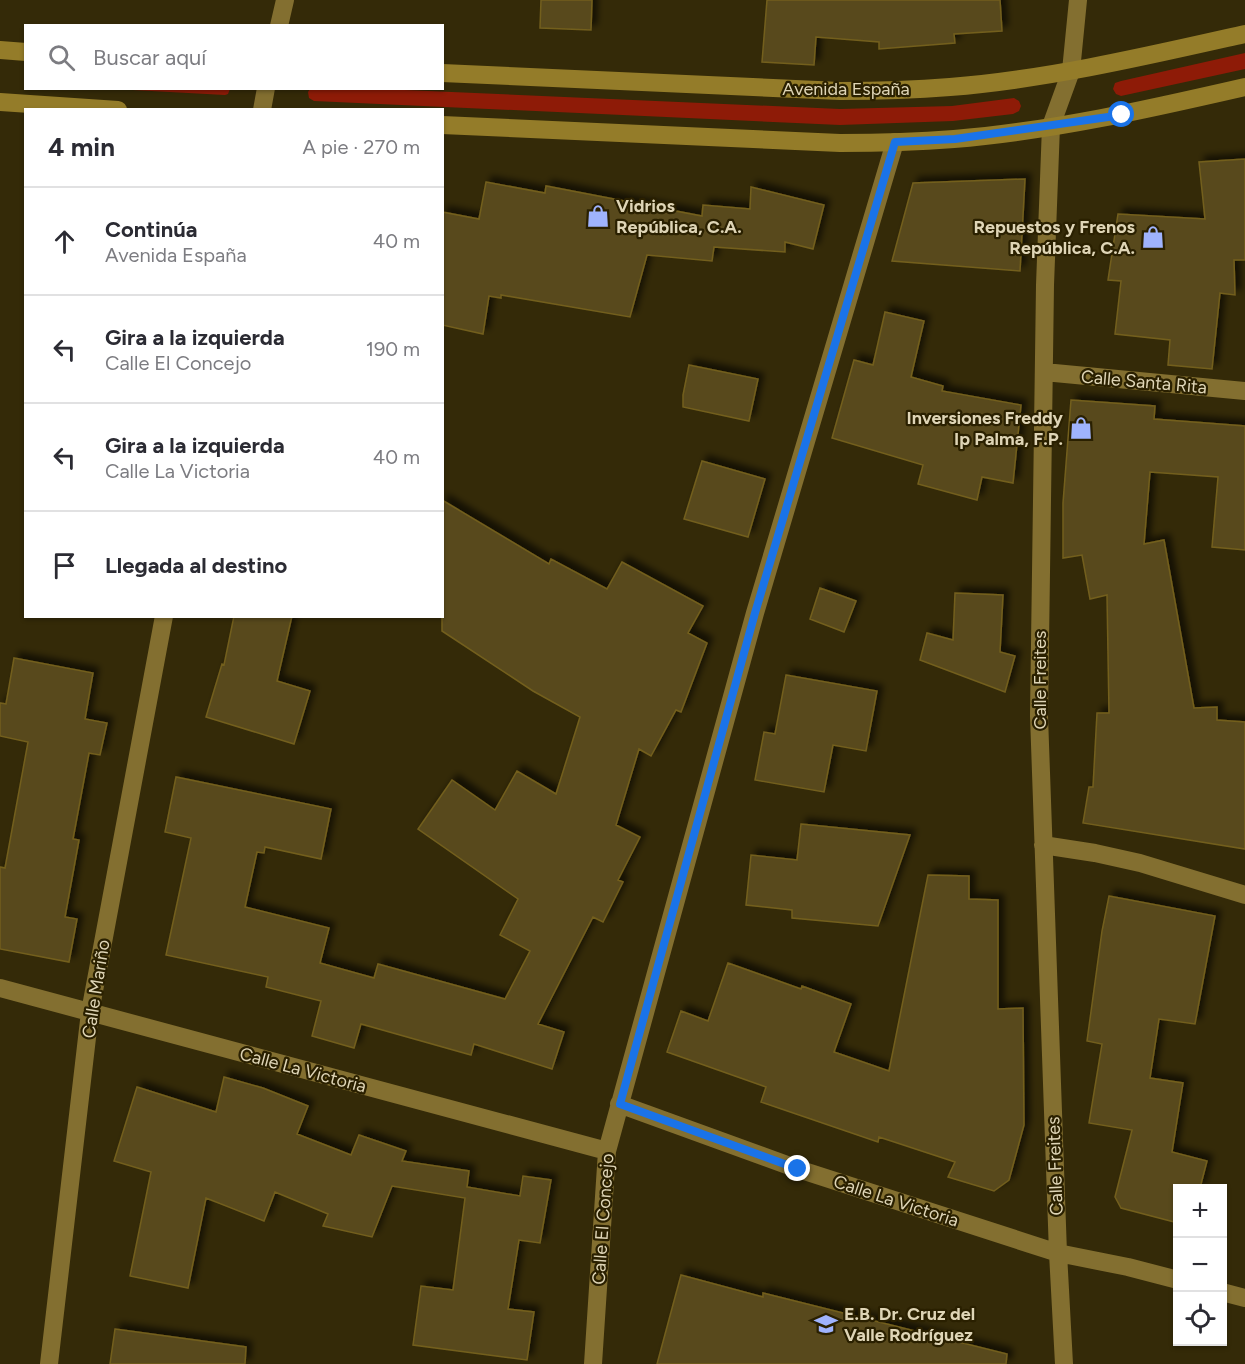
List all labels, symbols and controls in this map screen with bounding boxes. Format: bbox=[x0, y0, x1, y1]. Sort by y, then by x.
search box bbox=[24, 24, 444, 90]
icon: search bbox=[45, 41, 78, 74]
text: Buscar aquí bbox=[93, 44, 206, 71]
street label: Avenida España bbox=[782, 78, 910, 100]
route start bbox=[1108, 101, 1134, 127]
text: 4 min bbox=[48, 131, 115, 163]
text: A pie · 270 m bbox=[302, 135, 420, 159]
place label: Vidrios República, C.A. bbox=[616, 195, 742, 238]
shop icon: Vidrios República, C.A. bbox=[585, 203, 611, 229]
text: Continúa bbox=[105, 216, 198, 243]
place label: Repuestos y Frenos República, C.A. bbox=[974, 216, 1136, 259]
shop icon: Repuestos y Frenos República, C.A. bbox=[1140, 224, 1166, 250]
icon: ahead bbox=[48, 225, 81, 258]
text: 40 m bbox=[373, 229, 420, 253]
text: Avenida España bbox=[105, 243, 247, 267]
text: Gira a la izquierda bbox=[105, 324, 285, 351]
icon: left bbox=[48, 333, 81, 366]
text: 190 m bbox=[366, 337, 420, 361]
text: Calle El Concejo bbox=[105, 351, 251, 375]
street label: Calle Santa Rita bbox=[1080, 366, 1208, 398]
place label: Inversiones Freddy Ip Palma, F.P. bbox=[907, 407, 1064, 450]
shop icon: Inversiones Freddy Ip Palma, F.P. bbox=[1068, 415, 1094, 441]
text: Gira a la izquierda bbox=[105, 432, 285, 459]
icon: left bbox=[48, 441, 81, 474]
text: 40 m bbox=[373, 445, 420, 469]
text: Calle La Victoria bbox=[105, 459, 250, 483]
icon: arrive bbox=[48, 549, 81, 582]
text: Llegada al destino bbox=[105, 552, 287, 579]
street label: Calle Freites bbox=[1029, 630, 1051, 730]
street label: Calle Mariño bbox=[77, 938, 115, 1040]
street label: Calle La Victoria bbox=[237, 1043, 369, 1097]
street label: Calle Freites bbox=[1042, 1116, 1068, 1216]
street label: Calle El Concejo bbox=[587, 1153, 619, 1285]
route end bbox=[784, 1155, 810, 1181]
street label: Calle La Victoria bbox=[831, 1170, 961, 1232]
map controls bbox=[1173, 1184, 1227, 1346]
button: + bbox=[1173, 1184, 1227, 1238]
button: − bbox=[1173, 1238, 1227, 1292]
button: locate bbox=[1173, 1292, 1227, 1346]
place label: E.B. Dr. Cruz del Valle Rodríguez bbox=[844, 1303, 975, 1346]
school or university icon: E.B. Dr. Cruz del Valle Rodríguez bbox=[813, 1311, 839, 1337]

